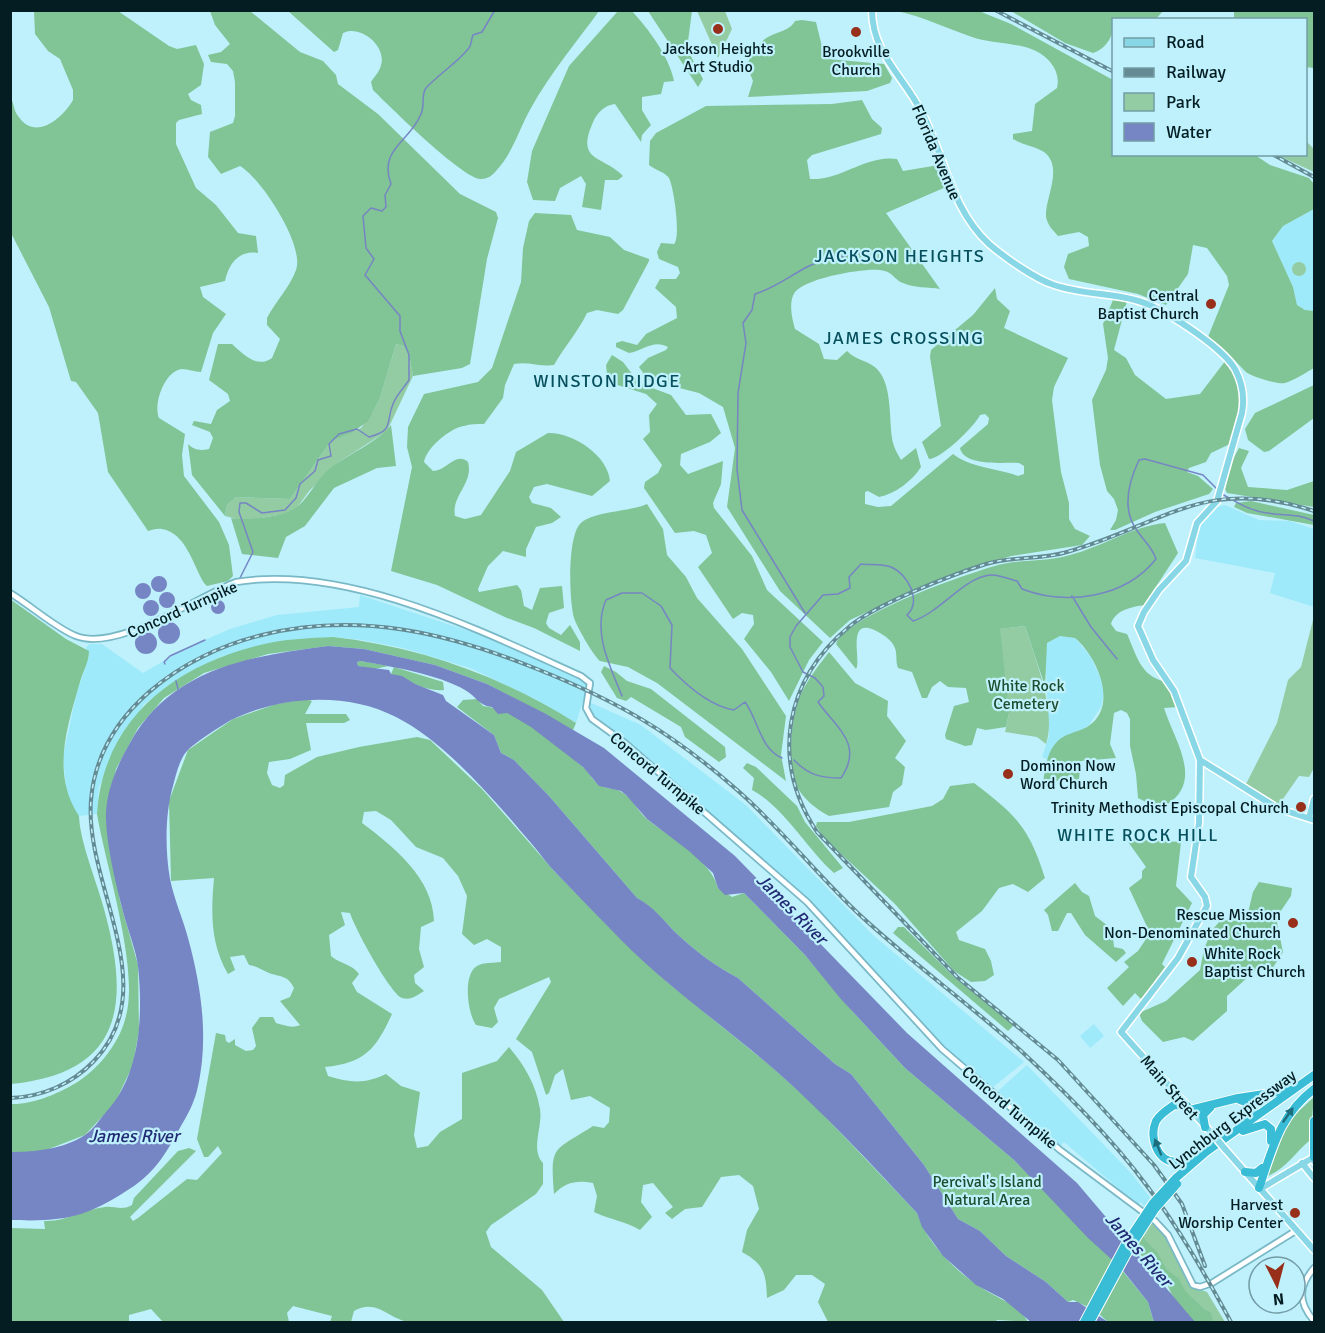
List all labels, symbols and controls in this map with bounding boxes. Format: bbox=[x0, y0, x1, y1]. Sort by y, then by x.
legend bbox=[1112, 18, 1307, 156]
marker: Jackson Heights Art Studio bbox=[711, 22, 725, 36]
marker: Brookville Church bbox=[849, 25, 863, 39]
text: Road bbox=[1166, 31, 1205, 53]
place label: Jackson Heights Art Studio bbox=[663, 39, 773, 77]
place label: Brookville Church bbox=[822, 42, 890, 80]
text: Railway bbox=[1166, 61, 1227, 83]
text: Park bbox=[1166, 91, 1201, 113]
street label: Florida Avenue bbox=[907, 102, 965, 203]
text: Water bbox=[1166, 121, 1212, 143]
district label: JACKSON HEIGHTS bbox=[815, 245, 985, 267]
place label: Central Baptist Church bbox=[1098, 286, 1199, 324]
marker: Central Baptist Church bbox=[1204, 297, 1218, 311]
district label: JAMES CROSSING bbox=[824, 327, 984, 349]
district label: WINSTON RIDGE bbox=[533, 370, 681, 392]
street label: Concord Turnpike bbox=[124, 577, 241, 643]
park label: White Rock Cemetery bbox=[988, 676, 1064, 714]
street label: Concord Turnpike bbox=[606, 728, 709, 820]
place label: Dominon Now Word Church bbox=[1020, 756, 1116, 794]
marker: Dominon Now Word Church bbox=[1001, 767, 1015, 781]
place label: Trinity Methodist Episcopal Church bbox=[1051, 798, 1289, 818]
marker: Trinity Methodist Episcopal Church bbox=[1294, 800, 1308, 814]
district label: WHITE ROCK HILL bbox=[1057, 824, 1219, 846]
water label: James River bbox=[752, 869, 834, 951]
place label: Rescue Mission Non-Denominated Church bbox=[1104, 905, 1281, 943]
marker: Rescue Mission Non-Denominated Church bbox=[1286, 916, 1300, 930]
place label: White Rock Baptist Church bbox=[1204, 944, 1305, 982]
marker: White Rock Baptist Church bbox=[1185, 955, 1199, 969]
street label: Main Street bbox=[1136, 1051, 1203, 1124]
street label: Concord Turnpike bbox=[958, 1062, 1061, 1154]
street label: Lynchburg Expressway bbox=[1165, 1065, 1301, 1174]
one-way arrow bbox=[1282, 1107, 1294, 1123]
water label: James River bbox=[88, 1125, 182, 1147]
one-way arrow bbox=[1153, 1138, 1163, 1156]
park label: Percival's Island Natural Area bbox=[932, 1172, 1042, 1210]
place label: Harvest Worship Center bbox=[1178, 1195, 1283, 1233]
marker: Harvest Worship Center bbox=[1288, 1206, 1302, 1220]
water label: James River bbox=[1101, 1208, 1179, 1293]
north arrow bbox=[1247, 1255, 1307, 1315]
text: N bbox=[1272, 1288, 1285, 1309]

